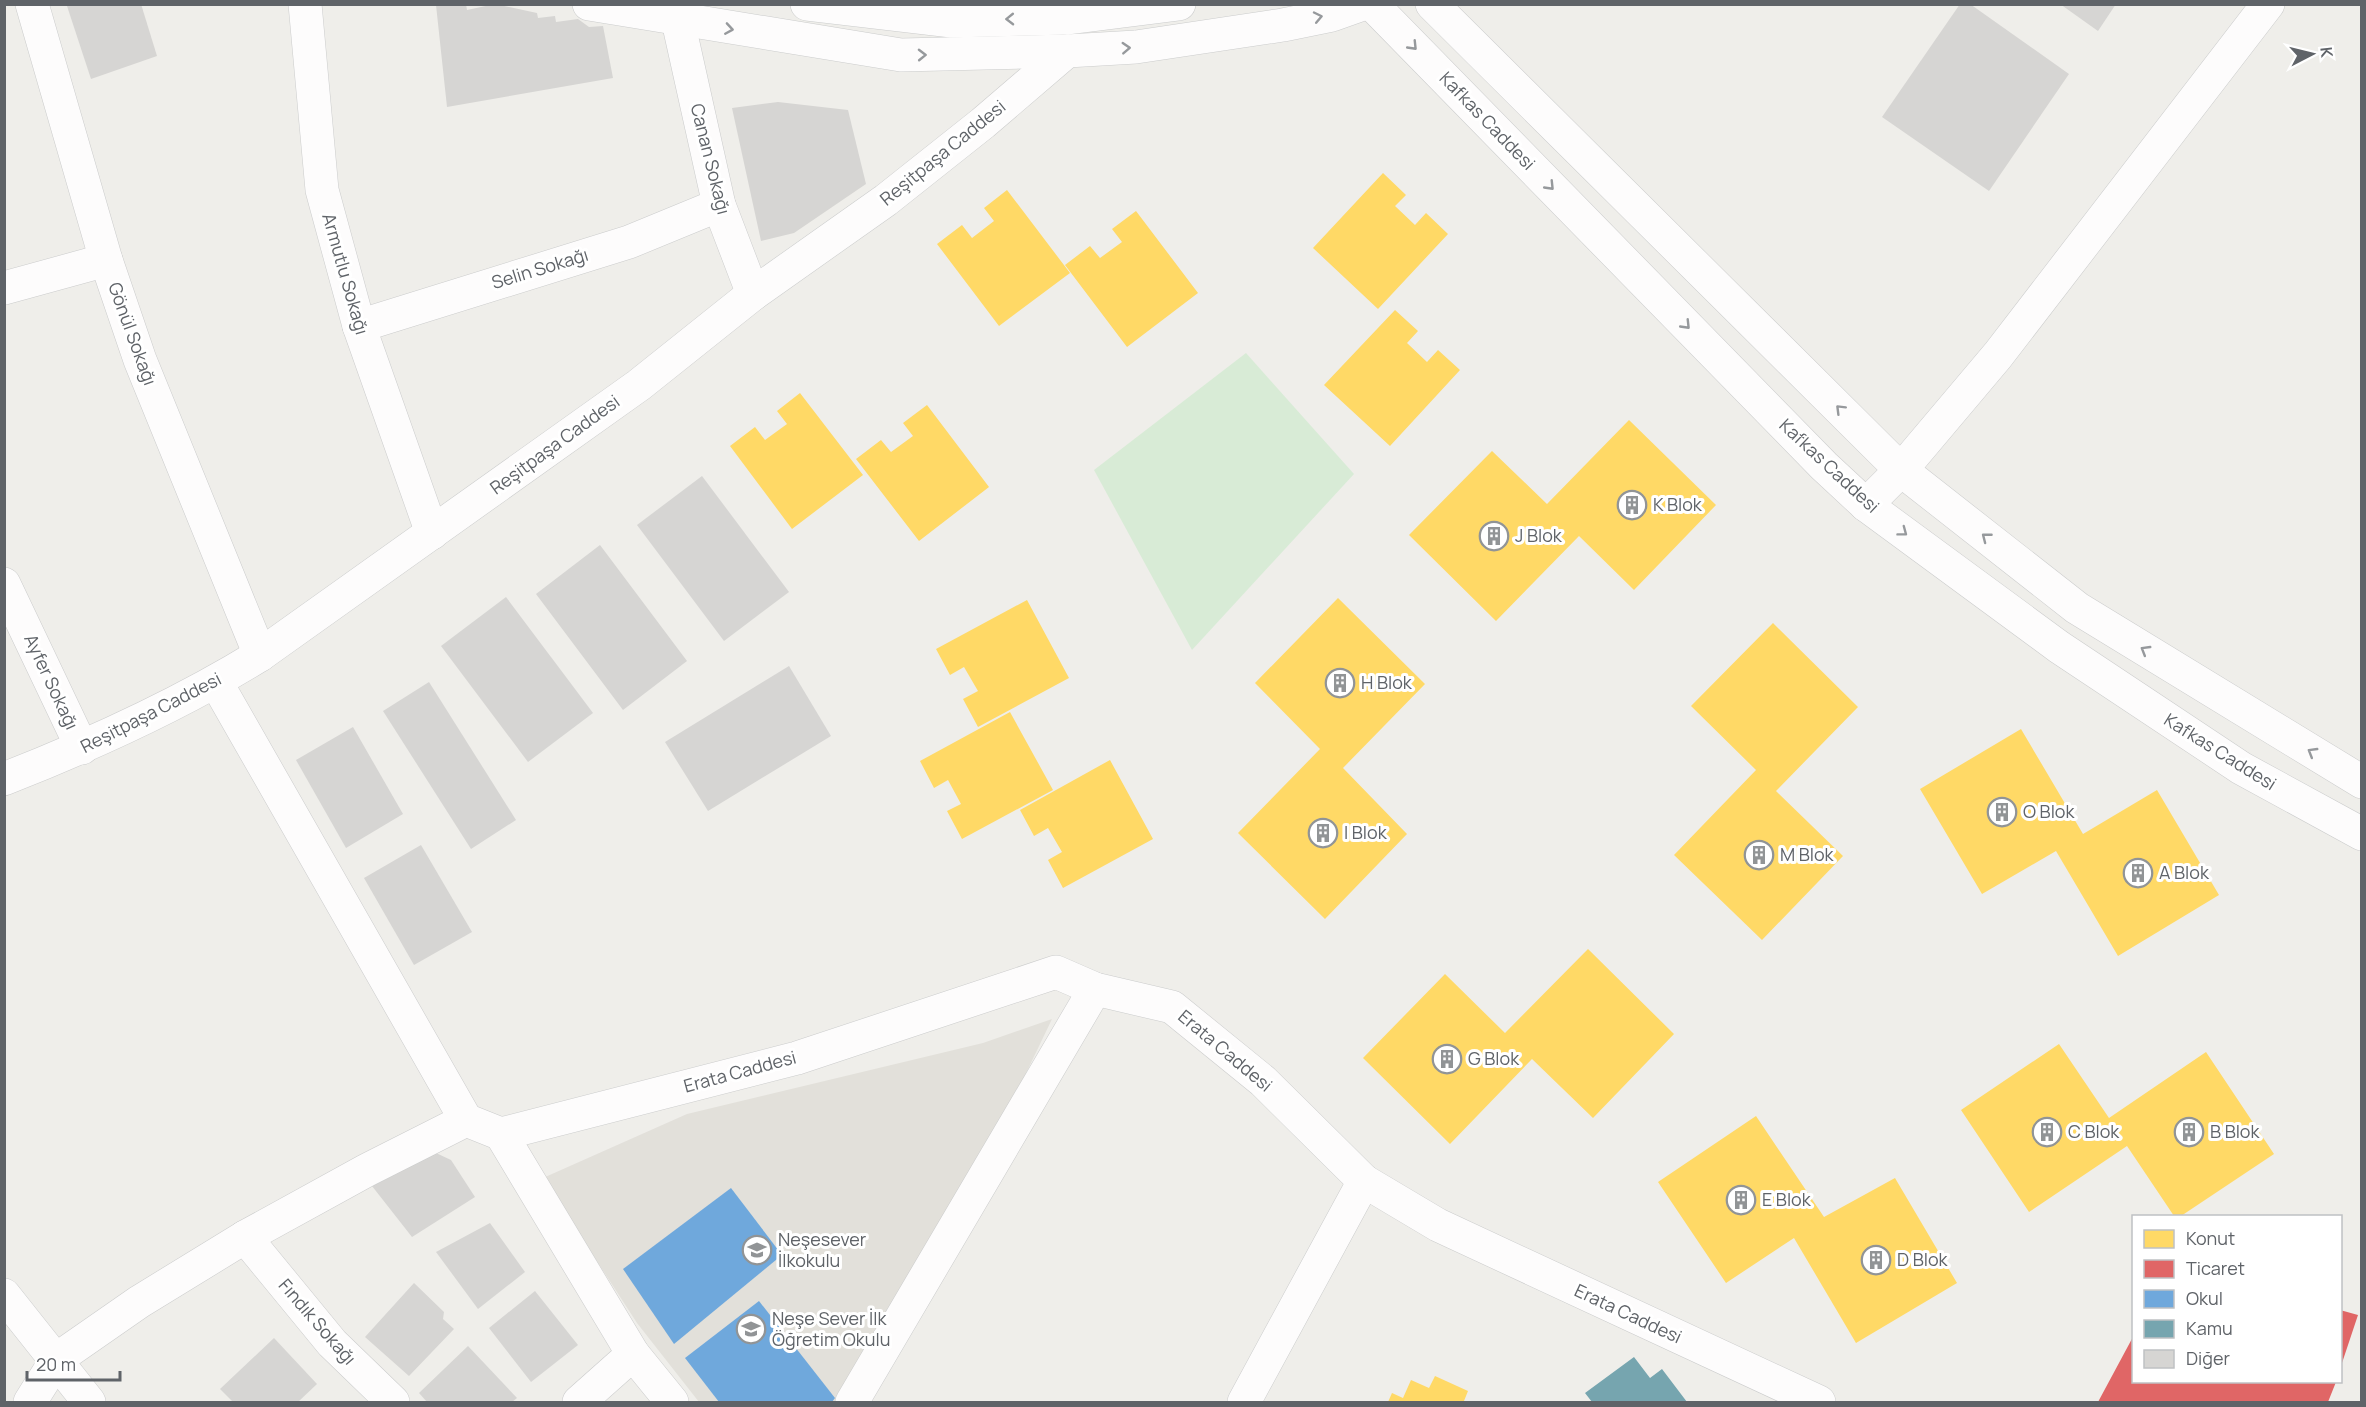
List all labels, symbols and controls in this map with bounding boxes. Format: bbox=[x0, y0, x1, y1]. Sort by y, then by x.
one-way arrow bbox=[1313, 12, 1323, 25]
one-way arrow bbox=[1005, 13, 1014, 26]
one-way arrow bbox=[725, 22, 734, 34]
north arrow bbox=[2282, 24, 2342, 84]
one-way arrow bbox=[1406, 39, 1417, 50]
one-way arrow bbox=[1121, 42, 1130, 55]
text: K bbox=[2315, 46, 2339, 59]
one-way arrow bbox=[918, 48, 927, 61]
street label: Kafkas Caddesi bbox=[1435, 66, 1541, 175]
street label: Reşitpaşa Caddesi bbox=[875, 94, 1010, 210]
street label: Canan Sokağı bbox=[686, 101, 736, 217]
one-way arrow bbox=[1542, 178, 1553, 189]
street label: Armutlu Sokağı bbox=[317, 210, 375, 337]
street label: Selin Sokağı bbox=[488, 242, 591, 294]
street label: Gönül Sokağı bbox=[103, 279, 163, 389]
one-way arrow bbox=[1679, 319, 1690, 329]
street label: Reşitpaşa Caddesi bbox=[485, 389, 624, 499]
one-way arrow bbox=[1836, 406, 1847, 417]
street label: Kafkas Caddesi bbox=[1775, 413, 1885, 518]
building icon: K Blok bbox=[1616, 489, 1648, 521]
place label: K Blok bbox=[1653, 492, 1703, 516]
building icon: J Blok bbox=[1478, 520, 1510, 552]
place label: J Blok bbox=[1515, 523, 1563, 547]
one-way arrow bbox=[1896, 524, 1907, 535]
one-way arrow bbox=[1982, 534, 1993, 545]
street label: Ayfer Sokağı bbox=[19, 630, 85, 733]
one-way arrow bbox=[2141, 646, 2151, 657]
street label: Reşitpaşa Caddesi bbox=[76, 666, 225, 758]
building icon: H Blok bbox=[1324, 667, 1356, 699]
place label: H Blok bbox=[1361, 670, 1413, 694]
street label: Kafkas Caddesi bbox=[2160, 707, 2281, 795]
one-way arrow bbox=[2308, 747, 2318, 759]
building icon: O Blok bbox=[1986, 796, 2018, 828]
place label: O Blok bbox=[2023, 799, 2076, 823]
building icon: I Blok bbox=[1307, 817, 1339, 849]
place label: I Blok bbox=[1344, 820, 1388, 844]
building icon: M Blok bbox=[1743, 839, 1775, 871]
place label: M Blok bbox=[1780, 842, 1835, 866]
building icon: A Blok bbox=[2122, 857, 2154, 889]
place label: A Blok bbox=[2159, 860, 2210, 884]
street label: Erata Caddesi bbox=[1174, 1004, 1278, 1097]
building icon: G Blok bbox=[1431, 1043, 1463, 1075]
street label: Erata Caddesi bbox=[681, 1044, 799, 1098]
place label: G Blok bbox=[1468, 1046, 1520, 1070]
building icon: C Blok bbox=[2031, 1116, 2063, 1148]
building icon: B Blok bbox=[2173, 1116, 2205, 1148]
place label: C Blok bbox=[2068, 1119, 2120, 1143]
place label: B Blok bbox=[2210, 1119, 2261, 1143]
building icon: E Blok bbox=[1725, 1184, 1757, 1216]
place label: E Blok bbox=[1762, 1187, 1812, 1211]
legend bbox=[2132, 1215, 2342, 1383]
text: Konut bbox=[2186, 1226, 2235, 1250]
place label: Neşesever İlkokulu bbox=[778, 1227, 867, 1272]
school or university icon: Neşesever İlkokulu bbox=[741, 1234, 773, 1266]
building icon: D Blok bbox=[1860, 1244, 1892, 1276]
place label: D Blok bbox=[1897, 1247, 1949, 1271]
text: Ticaret bbox=[2186, 1256, 2245, 1280]
street label: Fındık Sokağı bbox=[274, 1273, 362, 1370]
street label: Erata Caddesi bbox=[1571, 1278, 1686, 1348]
text: Okul bbox=[2186, 1286, 2223, 1310]
place label: Neşe Sever İlk Öğretim Okulu bbox=[772, 1306, 890, 1351]
school or university icon: Neşe Sever İlk Öğretim Okulu bbox=[735, 1313, 767, 1345]
text: Kamu bbox=[2186, 1316, 2233, 1340]
scale bar bbox=[27, 1344, 120, 1382]
text: Diğer bbox=[2186, 1346, 2230, 1370]
text: 20 m bbox=[36, 1352, 76, 1376]

